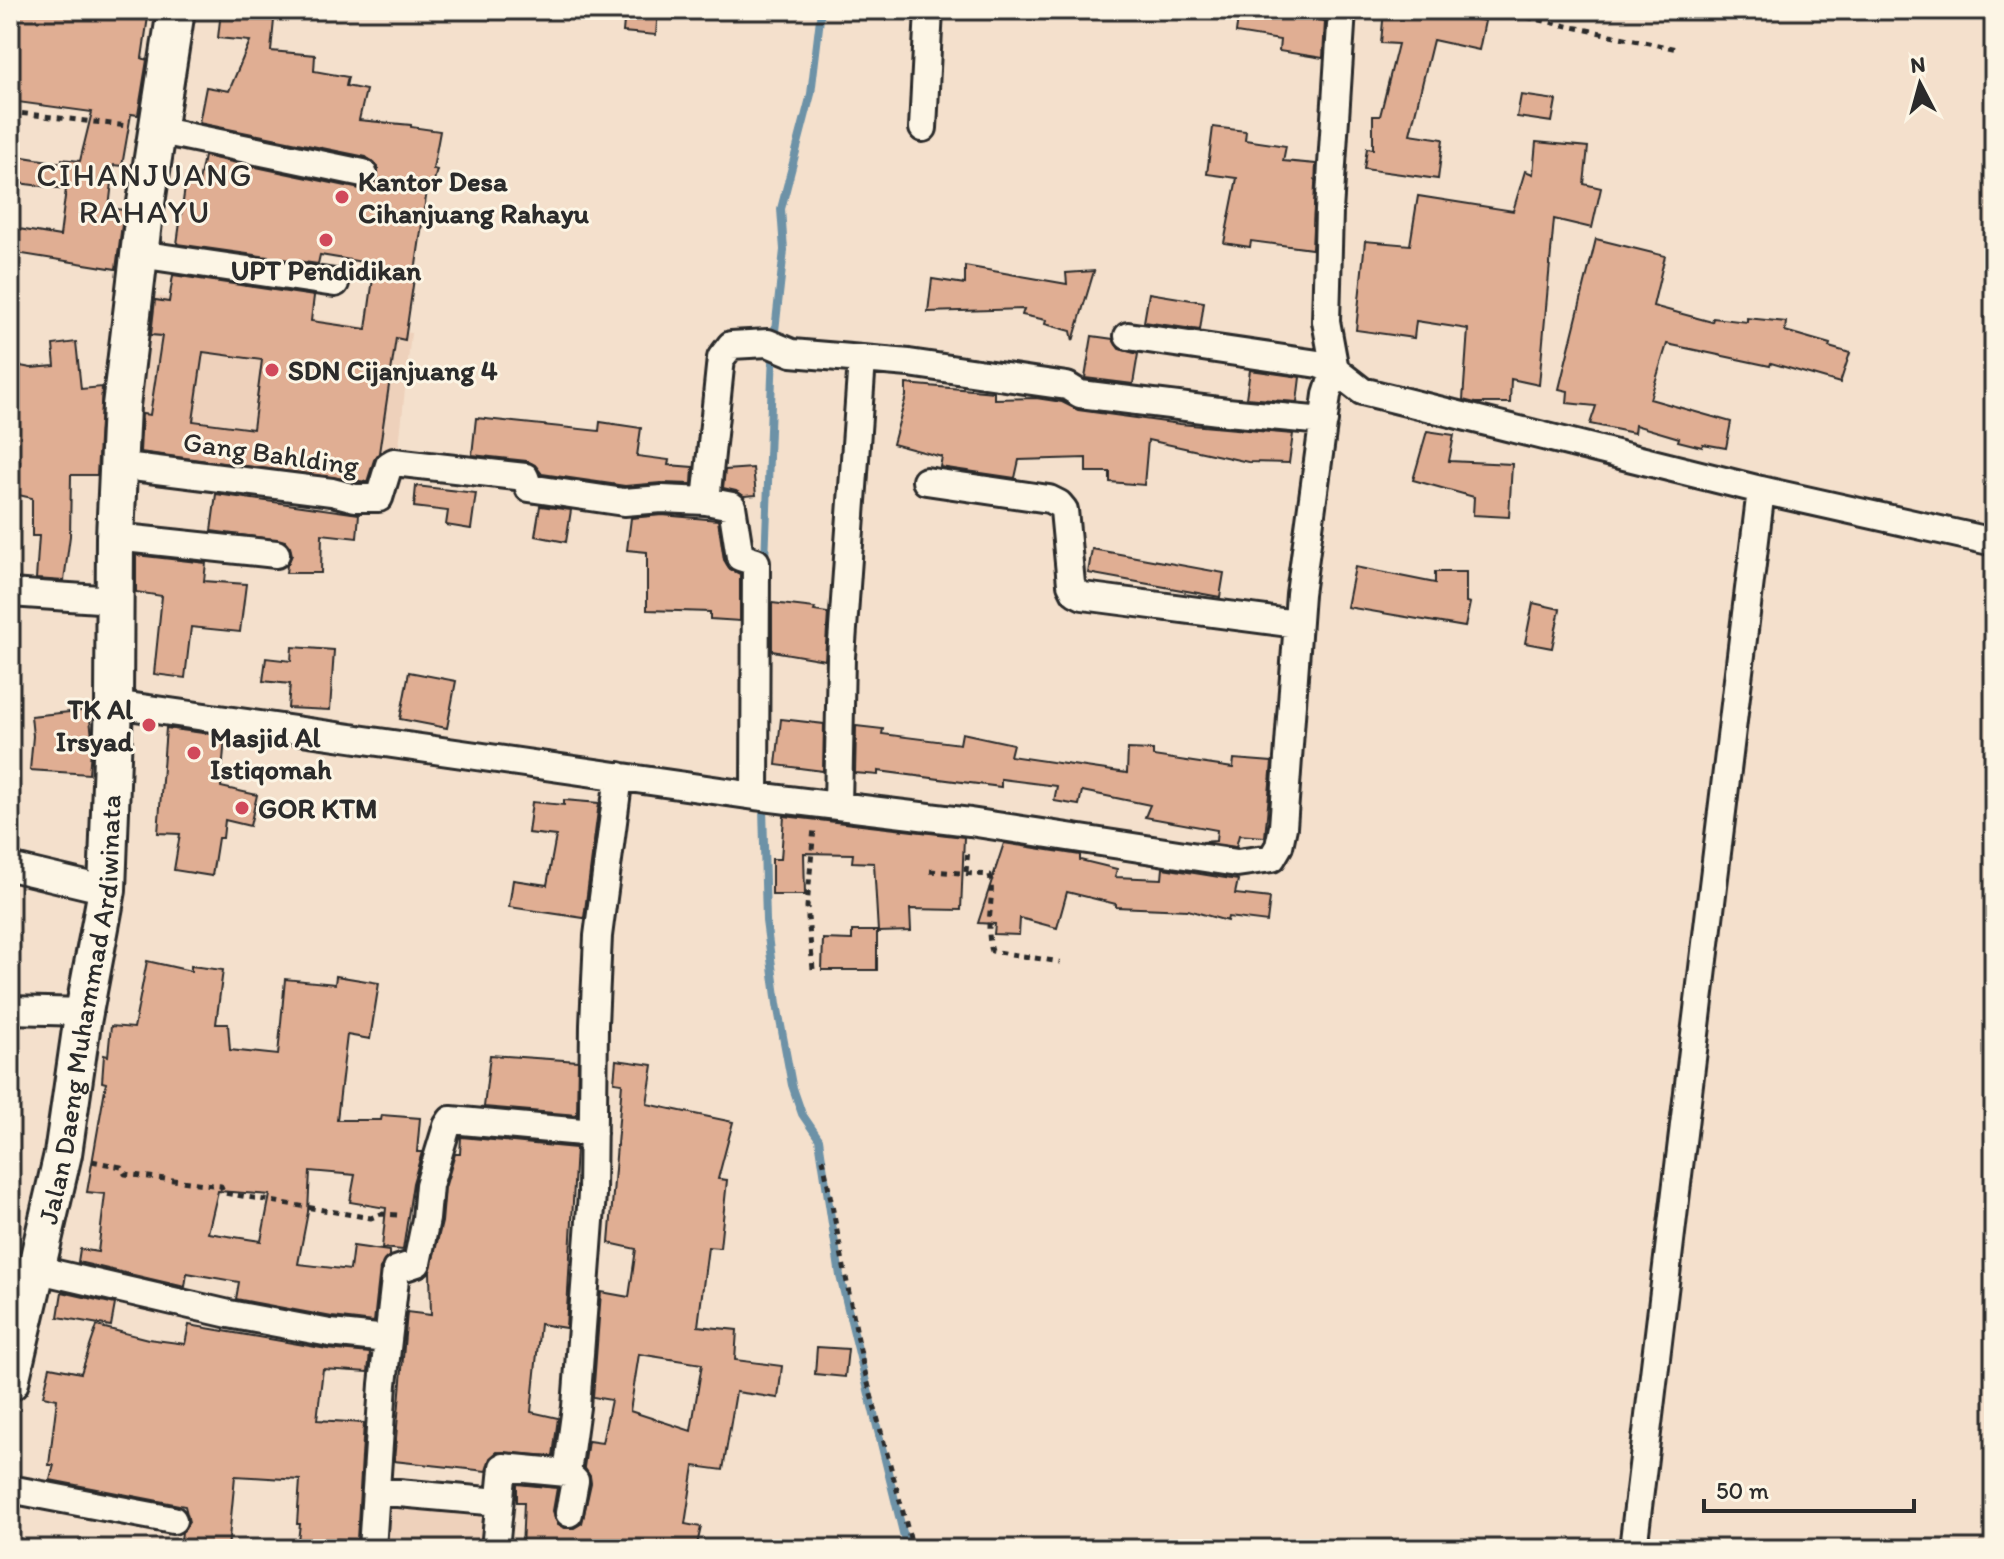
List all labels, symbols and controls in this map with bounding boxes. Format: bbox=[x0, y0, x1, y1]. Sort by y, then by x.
north arrow bbox=[1880, 44, 1960, 124]
text: N bbox=[1909, 50, 1927, 79]
district label: CIHANJUANG RAHAYU bbox=[36, 156, 254, 231]
place label: Kantor Desa Cihanjuang Rahayu bbox=[358, 164, 590, 230]
marker: Kantor Desa Cihanjuang Rahayu bbox=[333, 188, 351, 206]
marker: UPT Pendidikan bbox=[317, 231, 335, 249]
place label: UPT Pendidikan bbox=[231, 253, 421, 287]
place label: SDN Cijanjuang 4 bbox=[288, 353, 498, 387]
marker: SDN Cijanjuang 4 bbox=[263, 361, 281, 379]
street label: Gang Bahlding bbox=[181, 424, 362, 482]
place label: TK Al Irsyad bbox=[56, 692, 134, 758]
marker: TK Al Irsyad bbox=[140, 716, 158, 734]
place label: Masjid Al Istiqomah bbox=[210, 720, 332, 786]
marker: Masjid Al Istiqomah bbox=[185, 744, 203, 762]
place label: GOR KTM bbox=[258, 791, 377, 825]
street label: Jalan Daeng Muhammad Ardiwinata bbox=[30, 794, 128, 1227]
marker: GOR KTM bbox=[233, 799, 251, 817]
scale bar bbox=[1704, 1463, 1914, 1513]
text: 50 m bbox=[1716, 1476, 1769, 1505]

